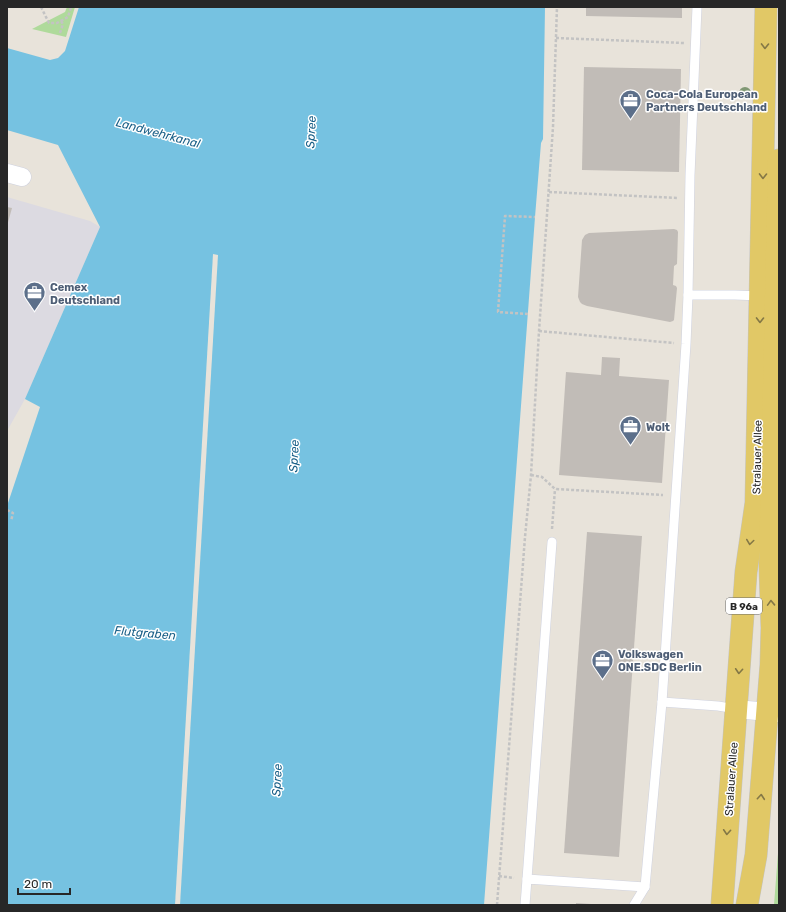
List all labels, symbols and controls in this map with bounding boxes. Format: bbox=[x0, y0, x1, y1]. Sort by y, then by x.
one-way arrow bbox=[761, 43, 769, 49]
office icon: Coca-Cola European Partners Deutschland bbox=[618, 87, 644, 120]
place label: Coca-Cola European Partners Deutschland bbox=[646, 88, 767, 114]
water label: Landwehrkanal bbox=[114, 115, 203, 151]
water label: Spree bbox=[303, 115, 319, 149]
one-way arrow bbox=[759, 173, 767, 179]
office icon: Cemex Deutschland bbox=[22, 280, 48, 313]
place label: Cemex Deutschland bbox=[50, 281, 120, 307]
one-way arrow bbox=[756, 317, 764, 323]
office icon: Wolt bbox=[617, 414, 643, 447]
street label: Stralauer Allee bbox=[750, 420, 765, 494]
place label: Wolt bbox=[646, 421, 670, 434]
water label: Spree bbox=[286, 439, 302, 473]
one-way arrow bbox=[746, 539, 755, 545]
road number: B 96a bbox=[726, 598, 762, 614]
one-way arrow bbox=[767, 600, 776, 606]
water label: Flutgraben bbox=[114, 623, 176, 643]
office icon: Volkswagen ONE.SDC Berlin bbox=[590, 647, 616, 680]
place label: Volkswagen ONE.SDC Berlin bbox=[618, 648, 702, 674]
one-way arrow bbox=[735, 668, 744, 674]
street label: Stralauer Allee bbox=[722, 742, 741, 816]
water label: Spree bbox=[269, 763, 285, 797]
one-way arrow bbox=[757, 794, 766, 800]
one-way arrow bbox=[723, 829, 732, 835]
scale bar bbox=[18, 870, 70, 896]
text: 20 m bbox=[24, 877, 52, 891]

